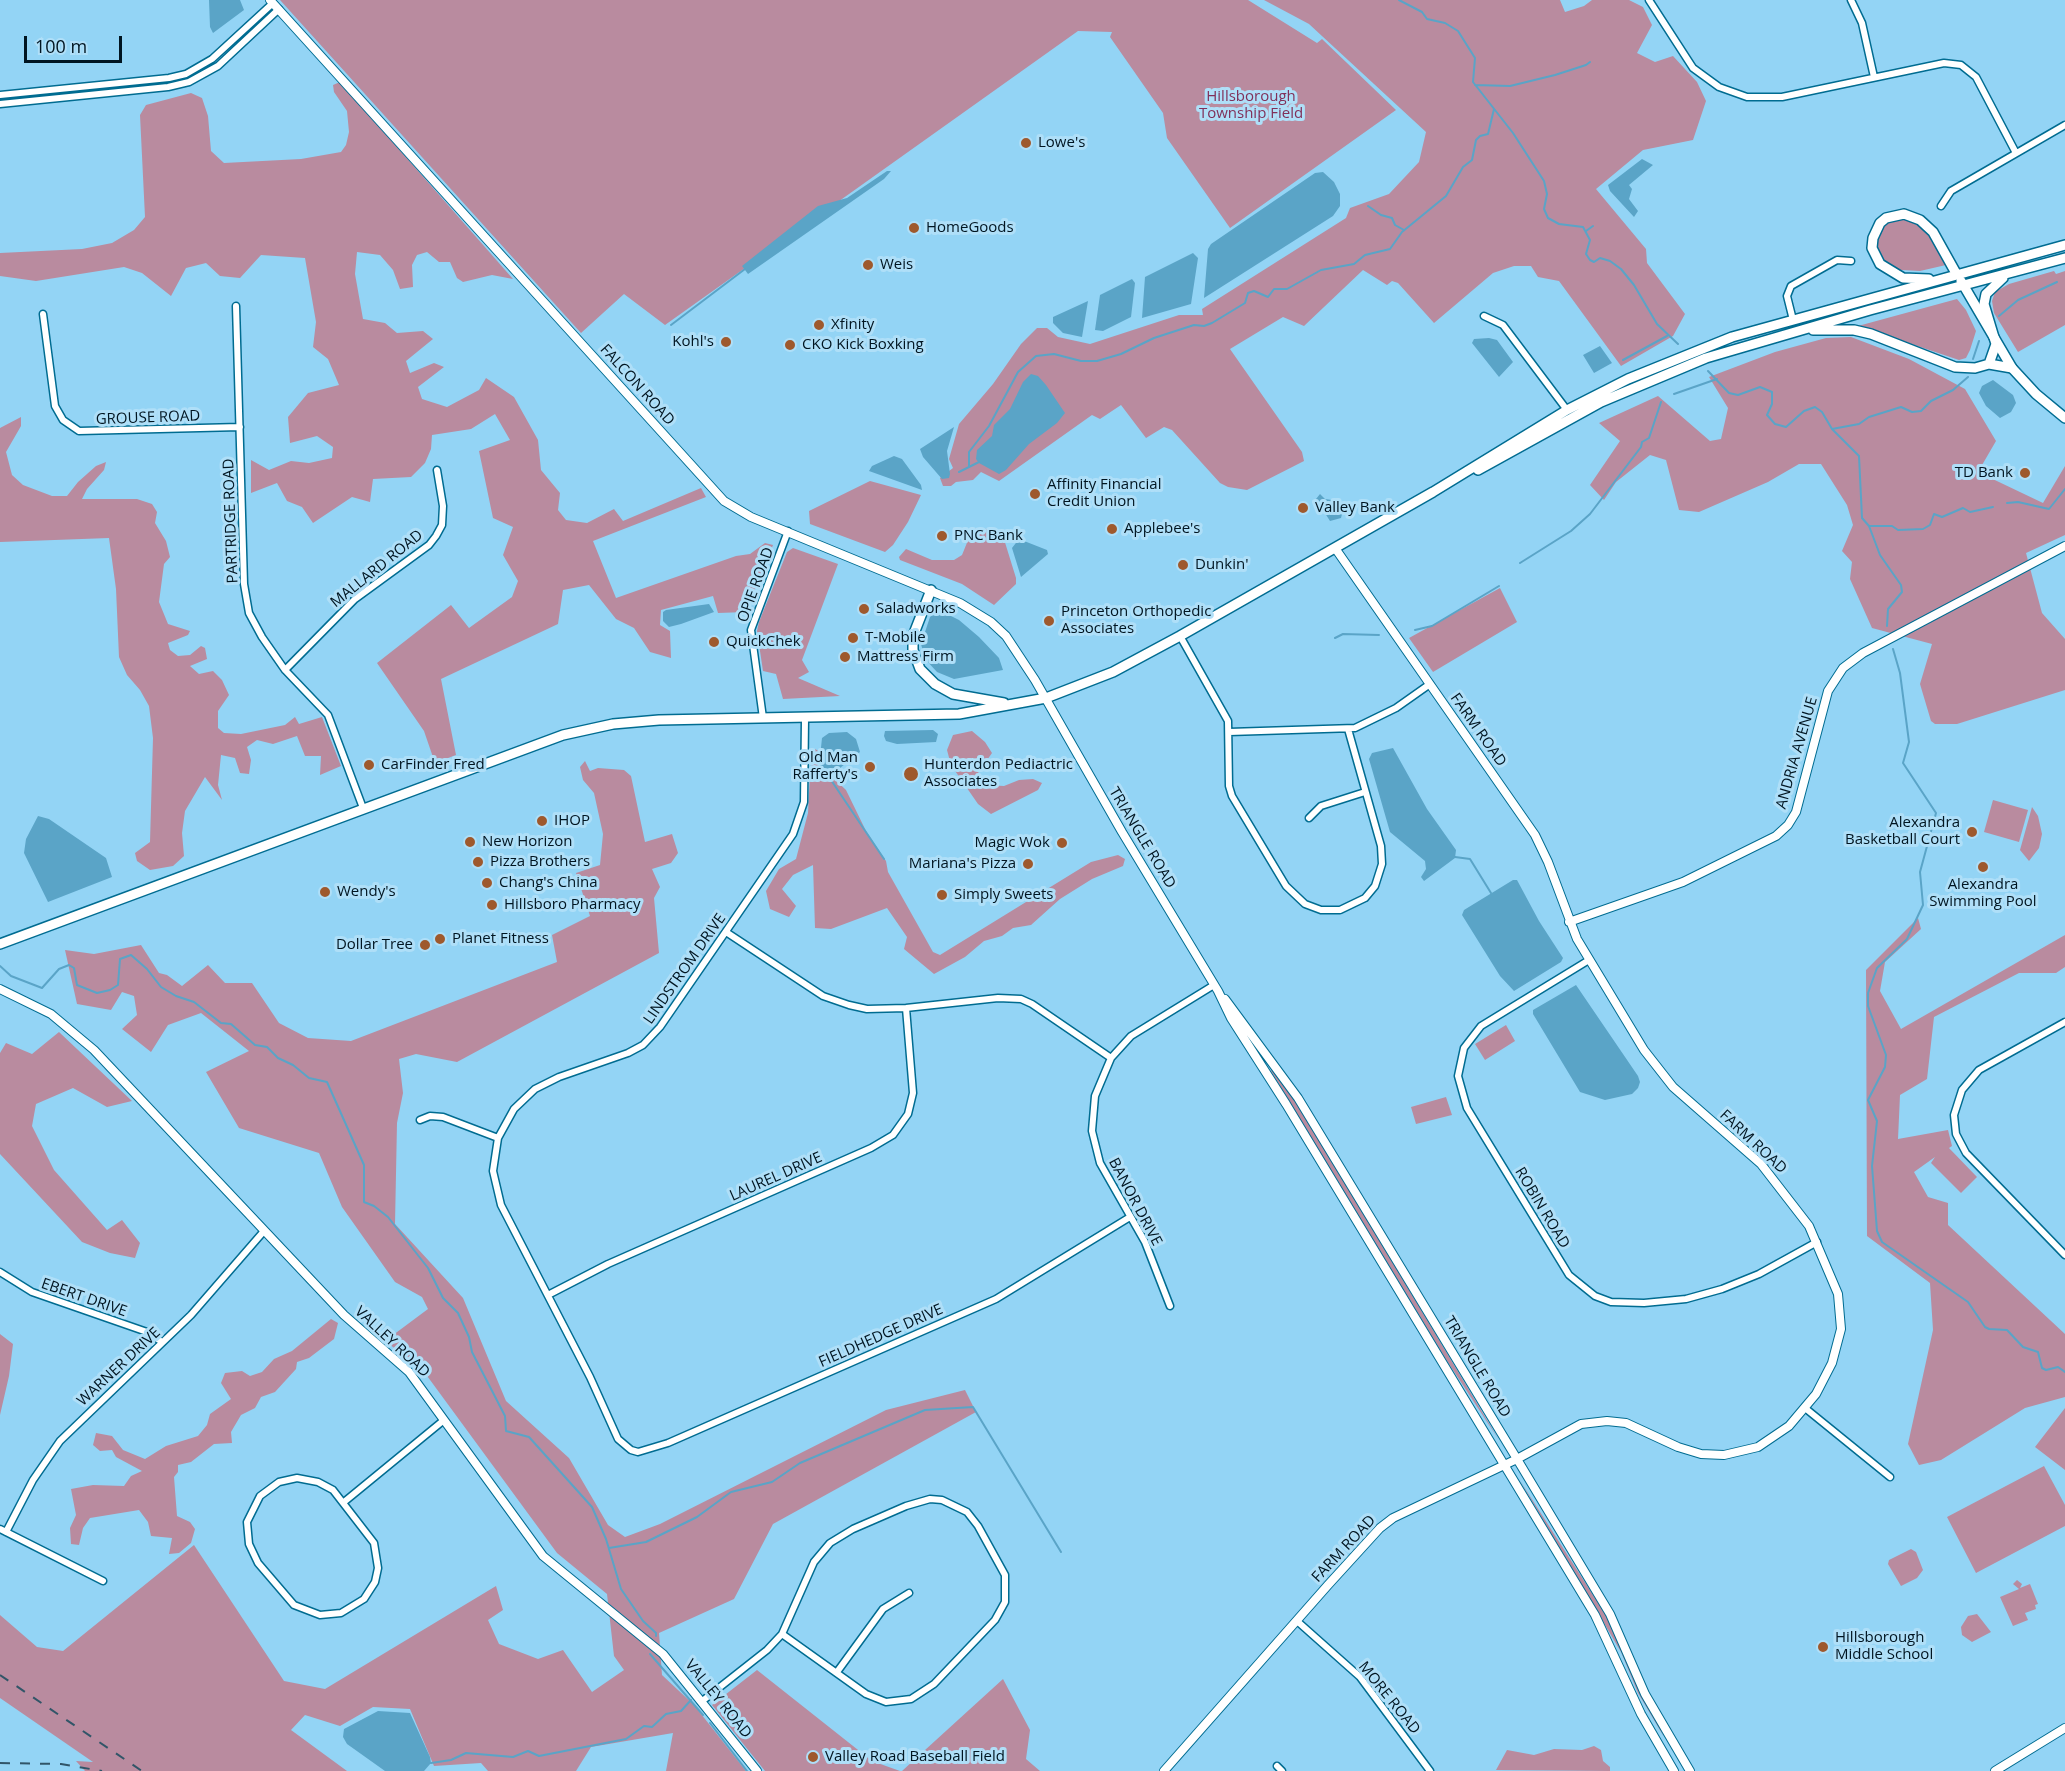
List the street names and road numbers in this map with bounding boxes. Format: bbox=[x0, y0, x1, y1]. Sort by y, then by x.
street label: FALCON ROAD bbox=[596, 341, 678, 429]
street label: GROUSE ROAD bbox=[95, 407, 201, 429]
street label: PARTRIDGE ROAD bbox=[220, 458, 242, 584]
street label: MALLARD ROAD bbox=[327, 526, 427, 612]
street label: OPIE ROAD bbox=[734, 545, 778, 625]
street label: FARM ROAD bbox=[1446, 690, 1510, 770]
street label: ANDRIA AVENUE bbox=[1772, 695, 1822, 811]
street label: TRIANGLE ROAD bbox=[1105, 784, 1179, 892]
street label: LINDSTROM DRIVE bbox=[640, 910, 730, 1028]
street label: FARM ROAD bbox=[1716, 1106, 1790, 1178]
street label: LAUREL DRIVE bbox=[727, 1149, 825, 1205]
street label: BANOR DRIVE bbox=[1104, 1155, 1166, 1249]
street label: ROBIN ROAD bbox=[1511, 1164, 1573, 1252]
street label: EBERT DRIVE bbox=[39, 1275, 129, 1321]
street label: FIELDHEDGE DRIVE bbox=[816, 1301, 946, 1371]
street label: VALLEY ROAD bbox=[351, 1303, 433, 1381]
street label: TRIANGLE ROAD bbox=[1440, 1313, 1514, 1421]
street label: WARNER DRIVE bbox=[74, 1324, 164, 1410]
street label: FARM ROAD bbox=[1308, 1512, 1380, 1586]
street label: VALLEY ROAD bbox=[681, 1656, 755, 1742]
street label: MORE ROAD bbox=[1354, 1658, 1424, 1738]

